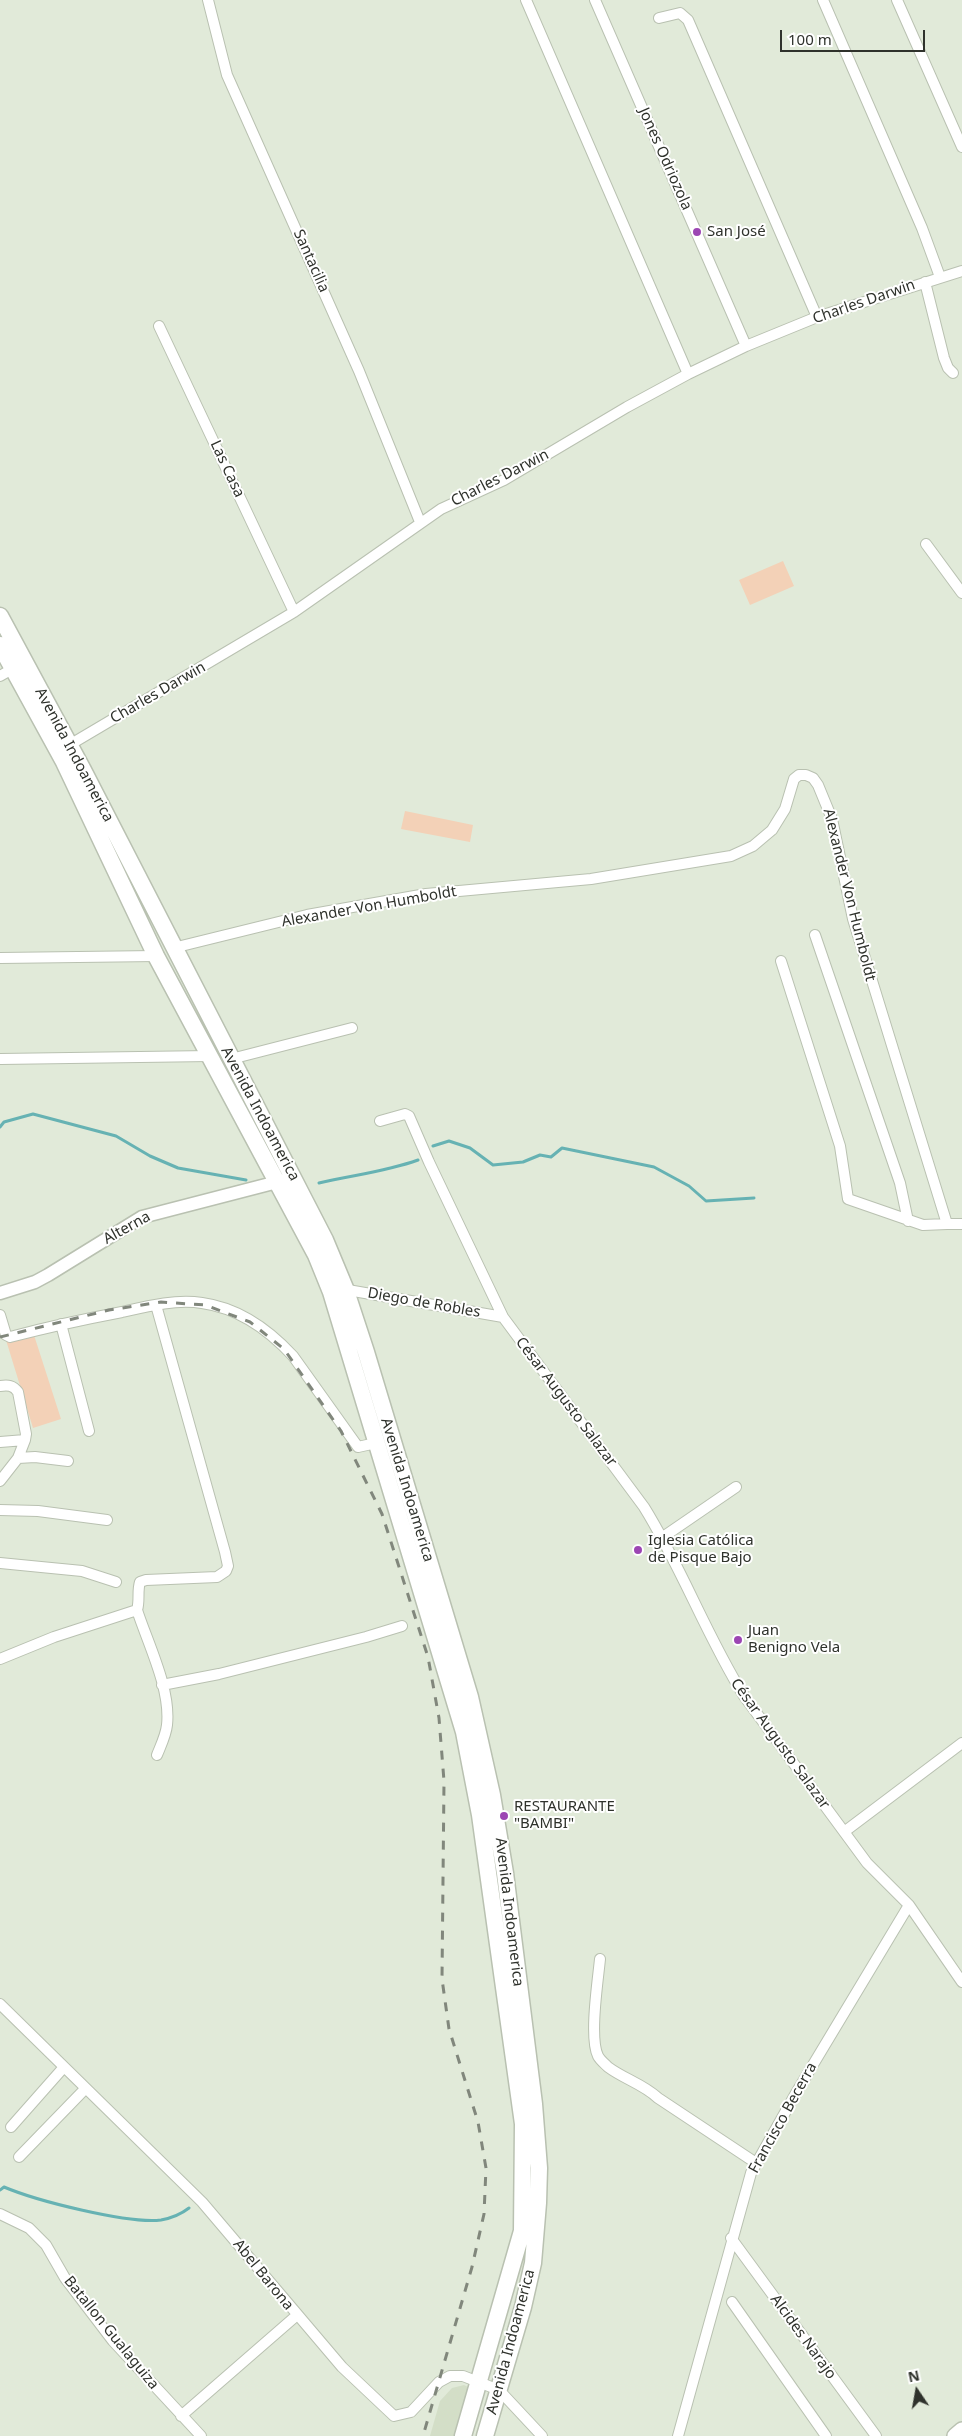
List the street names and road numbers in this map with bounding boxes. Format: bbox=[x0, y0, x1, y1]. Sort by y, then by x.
street label: Jones Odriozola bbox=[634, 105, 696, 213]
street label: Santacilia bbox=[289, 227, 333, 295]
street label: Charles Darwin bbox=[810, 276, 918, 328]
street label: Las Casa bbox=[206, 438, 248, 500]
street label: Charles Darwin bbox=[448, 446, 552, 510]
street label: Charles Darwin bbox=[107, 658, 209, 728]
street label: Avenida Indoamerica bbox=[31, 685, 117, 825]
street label: Alexander Von Humboldt bbox=[819, 807, 879, 983]
street label: Alexander Von Humboldt bbox=[280, 883, 458, 931]
street label: Avenida Indoamerica bbox=[217, 1044, 303, 1184]
street label: Alterna bbox=[100, 1208, 154, 1248]
street label: Diego de Robles bbox=[366, 1284, 482, 1322]
street label: César Augusto Salazar bbox=[512, 1334, 620, 1470]
street label: Avenida Indoamerica bbox=[377, 1416, 437, 1564]
street label: César Augusto Salazar bbox=[727, 1675, 833, 1813]
street label: Avenida Indoamerica bbox=[491, 1837, 527, 1987]
street label: Francisco Becerra bbox=[745, 2059, 821, 2177]
street label: Abel Barona bbox=[229, 2236, 297, 2314]
street label: Avenida Indoamerica bbox=[483, 2267, 539, 2417]
street label: Batallon Gualaguiza bbox=[60, 2273, 162, 2393]
street label: Alcides Narajo bbox=[766, 2291, 840, 2383]

